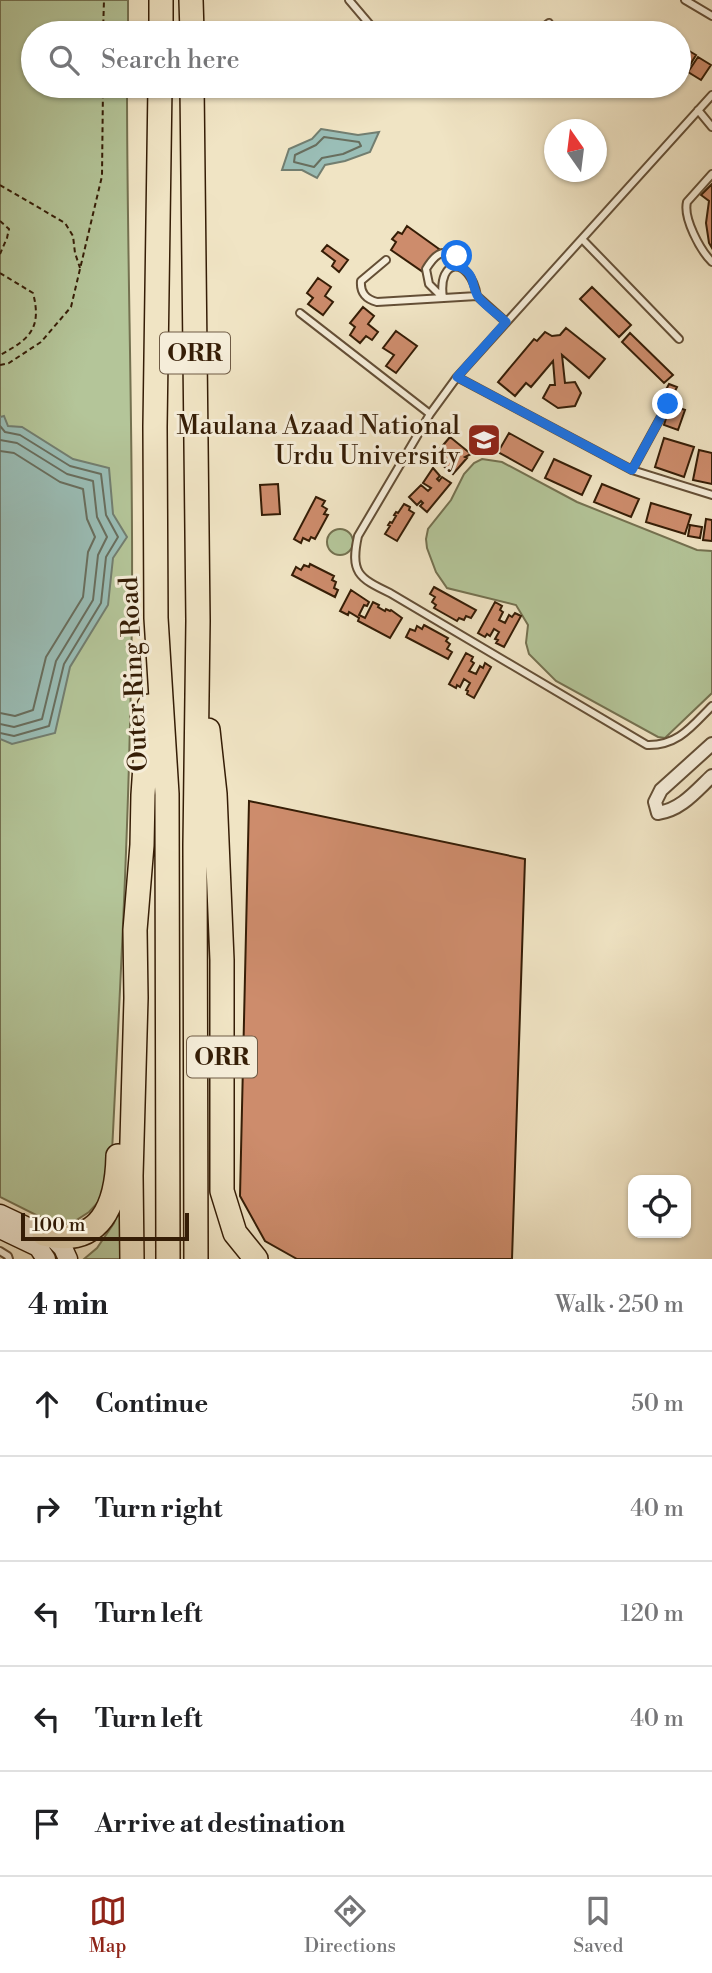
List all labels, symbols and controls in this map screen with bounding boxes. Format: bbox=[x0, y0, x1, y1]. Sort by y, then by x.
search box bbox=[21, 21, 691, 98]
icon: search bbox=[45, 41, 83, 79]
text: Search here bbox=[101, 44, 240, 76]
north arrow bbox=[544, 119, 607, 182]
route start bbox=[441, 240, 472, 271]
road number: ORR bbox=[160, 332, 230, 374]
route end bbox=[652, 388, 683, 419]
place label: Maulana Azaad National Urdu University bbox=[177, 410, 460, 472]
school or university icon: Maulana Azaad National Urdu University bbox=[465, 421, 503, 459]
street label: Outer Ring Road bbox=[113, 576, 155, 772]
road number: ORR bbox=[187, 1036, 257, 1078]
map controls bbox=[628, 1175, 691, 1238]
button: locate bbox=[628, 1175, 691, 1238]
scale bar bbox=[21, 1210, 189, 1242]
text: 100 m bbox=[32, 1213, 85, 1237]
text: 4 min bbox=[28, 1286, 108, 1324]
text: Walk · 250 m bbox=[555, 1291, 684, 1319]
icon: ahead bbox=[28, 1385, 66, 1423]
text: Continue bbox=[95, 1388, 208, 1420]
text: 50 m bbox=[631, 1390, 684, 1418]
icon: right bbox=[28, 1490, 66, 1528]
text: Turn right bbox=[95, 1493, 223, 1525]
text: 40 m bbox=[630, 1495, 684, 1523]
icon: left bbox=[28, 1595, 66, 1633]
text: Turn left bbox=[95, 1598, 203, 1630]
text: 120 m bbox=[620, 1600, 684, 1628]
icon: left bbox=[28, 1700, 66, 1738]
text: Turn left bbox=[95, 1703, 203, 1735]
text: 40 m bbox=[630, 1705, 684, 1733]
icon: arrive bbox=[28, 1805, 66, 1843]
text: Arrive at destination bbox=[95, 1808, 345, 1840]
tab: Map bbox=[89, 1892, 127, 1958]
tab: Directions bbox=[304, 1892, 396, 1958]
tab: Saved bbox=[573, 1892, 623, 1958]

